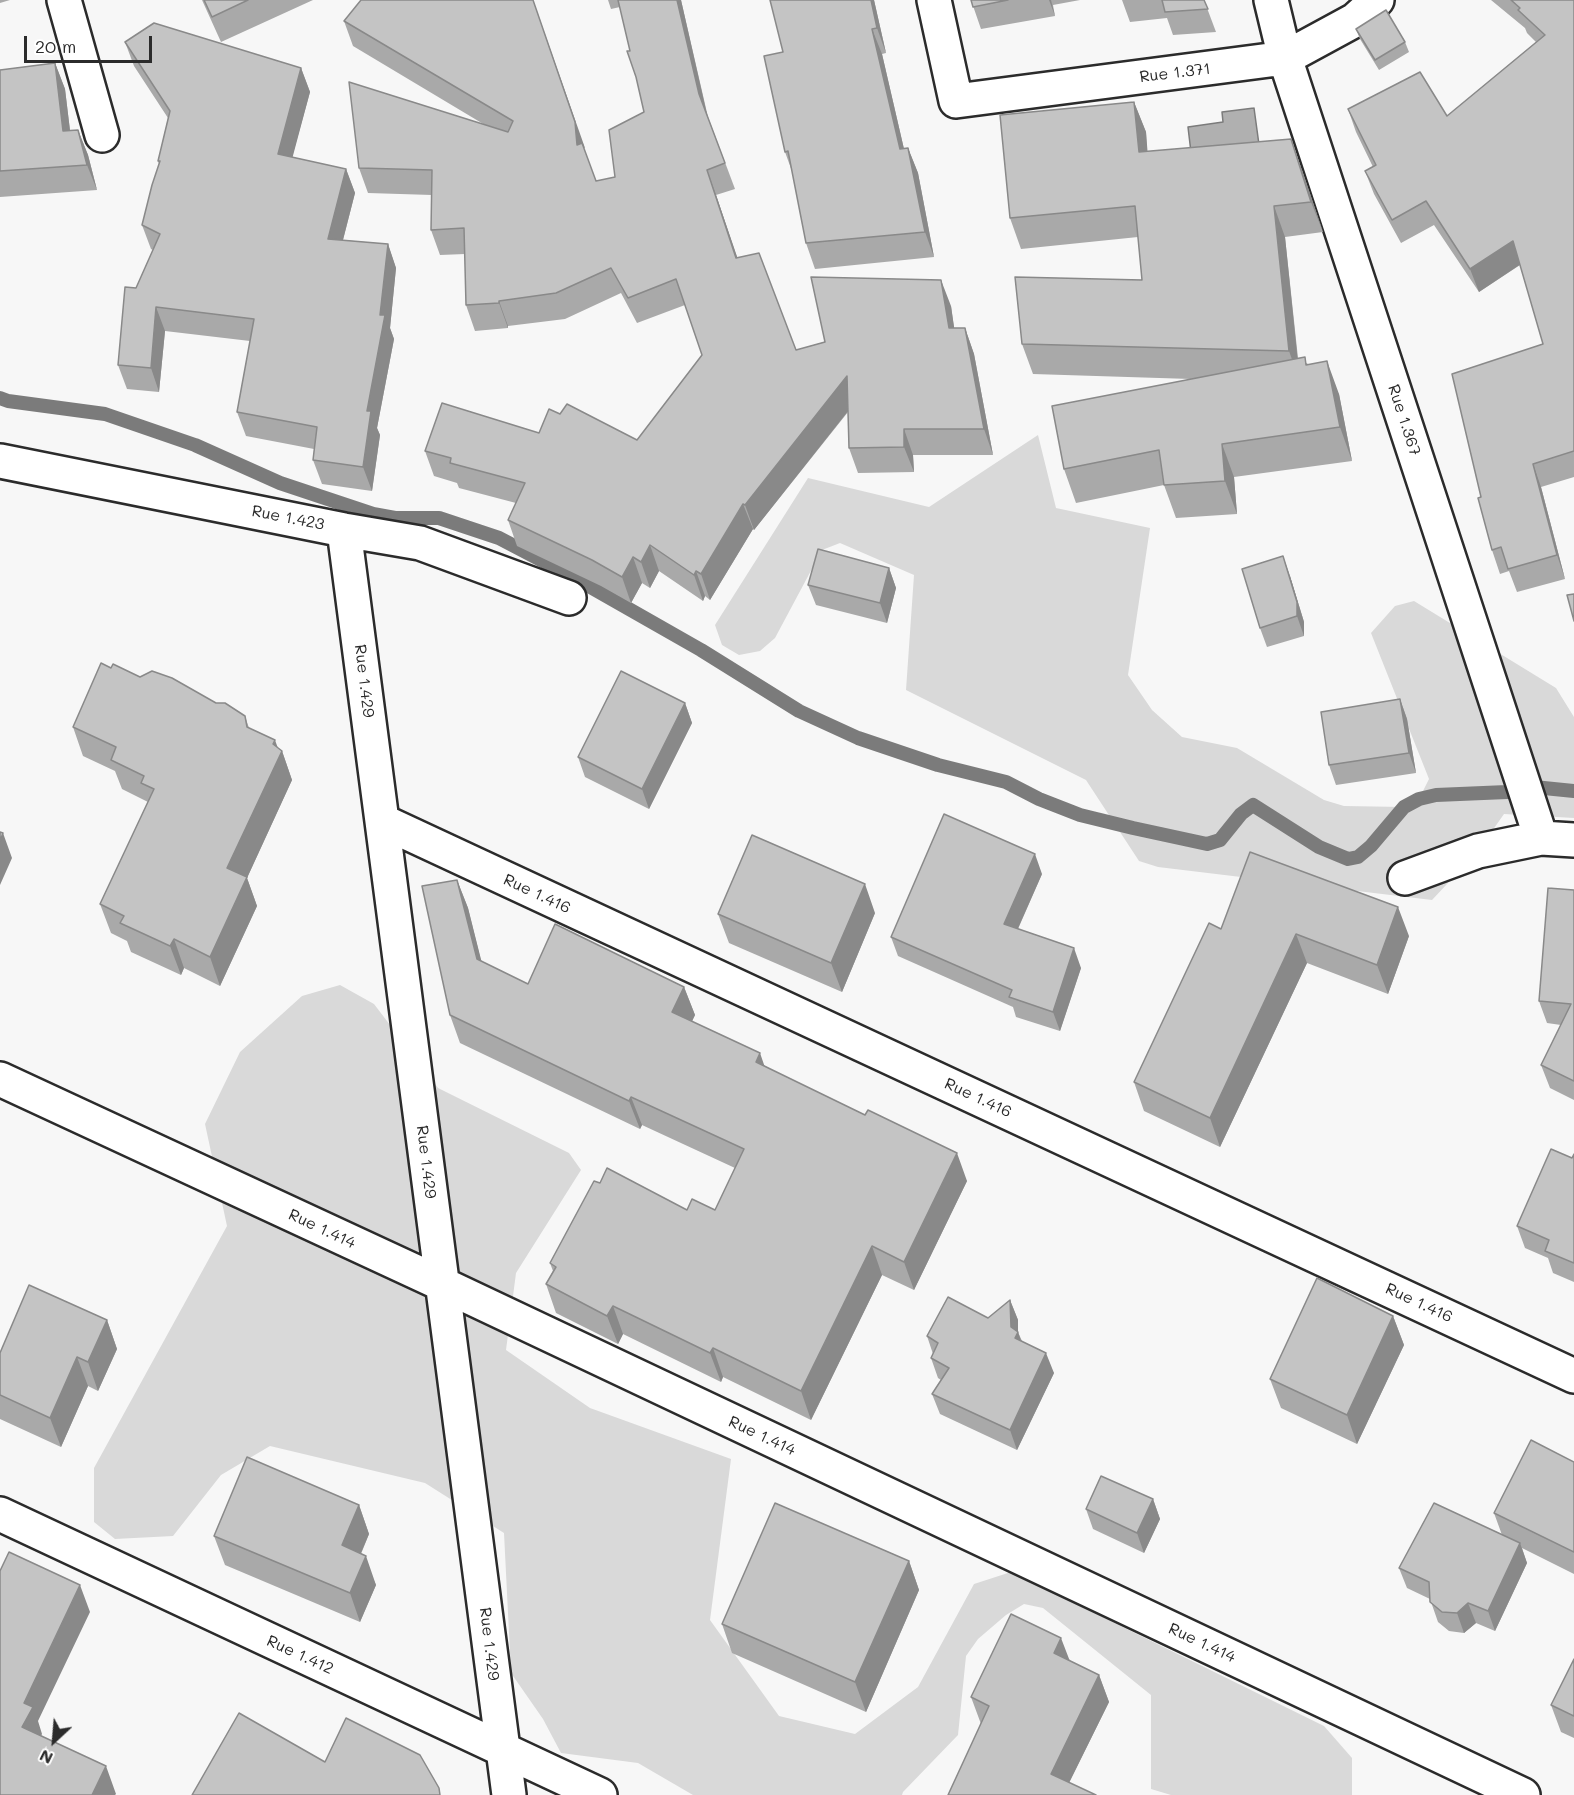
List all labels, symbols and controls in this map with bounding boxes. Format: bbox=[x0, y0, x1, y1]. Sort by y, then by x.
scale bar bbox=[27, 24, 154, 62]
text: 20 m bbox=[35, 34, 76, 58]
street label: Rue 1.371 bbox=[1138, 59, 1212, 87]
street label: Rue 1.367 bbox=[1383, 382, 1425, 458]
street label: Rue 1.423 bbox=[250, 502, 326, 534]
street label: Rue 1.429 bbox=[350, 643, 378, 719]
street label: Rue 1.416 bbox=[500, 870, 574, 918]
street label: Rue 1.416 bbox=[941, 1074, 1015, 1122]
street label: Rue 1.429 bbox=[412, 1124, 440, 1200]
street label: Rue 1.414 bbox=[285, 1205, 359, 1253]
street label: Rue 1.416 bbox=[1382, 1279, 1456, 1327]
street label: Rue 1.414 bbox=[725, 1412, 799, 1460]
street label: Rue 1.429 bbox=[475, 1606, 503, 1682]
street label: Rue 1.414 bbox=[1165, 1619, 1239, 1667]
street label: Rue 1.412 bbox=[264, 1631, 336, 1679]
north arrow bbox=[24, 1711, 84, 1771]
text: N bbox=[36, 1746, 56, 1770]

